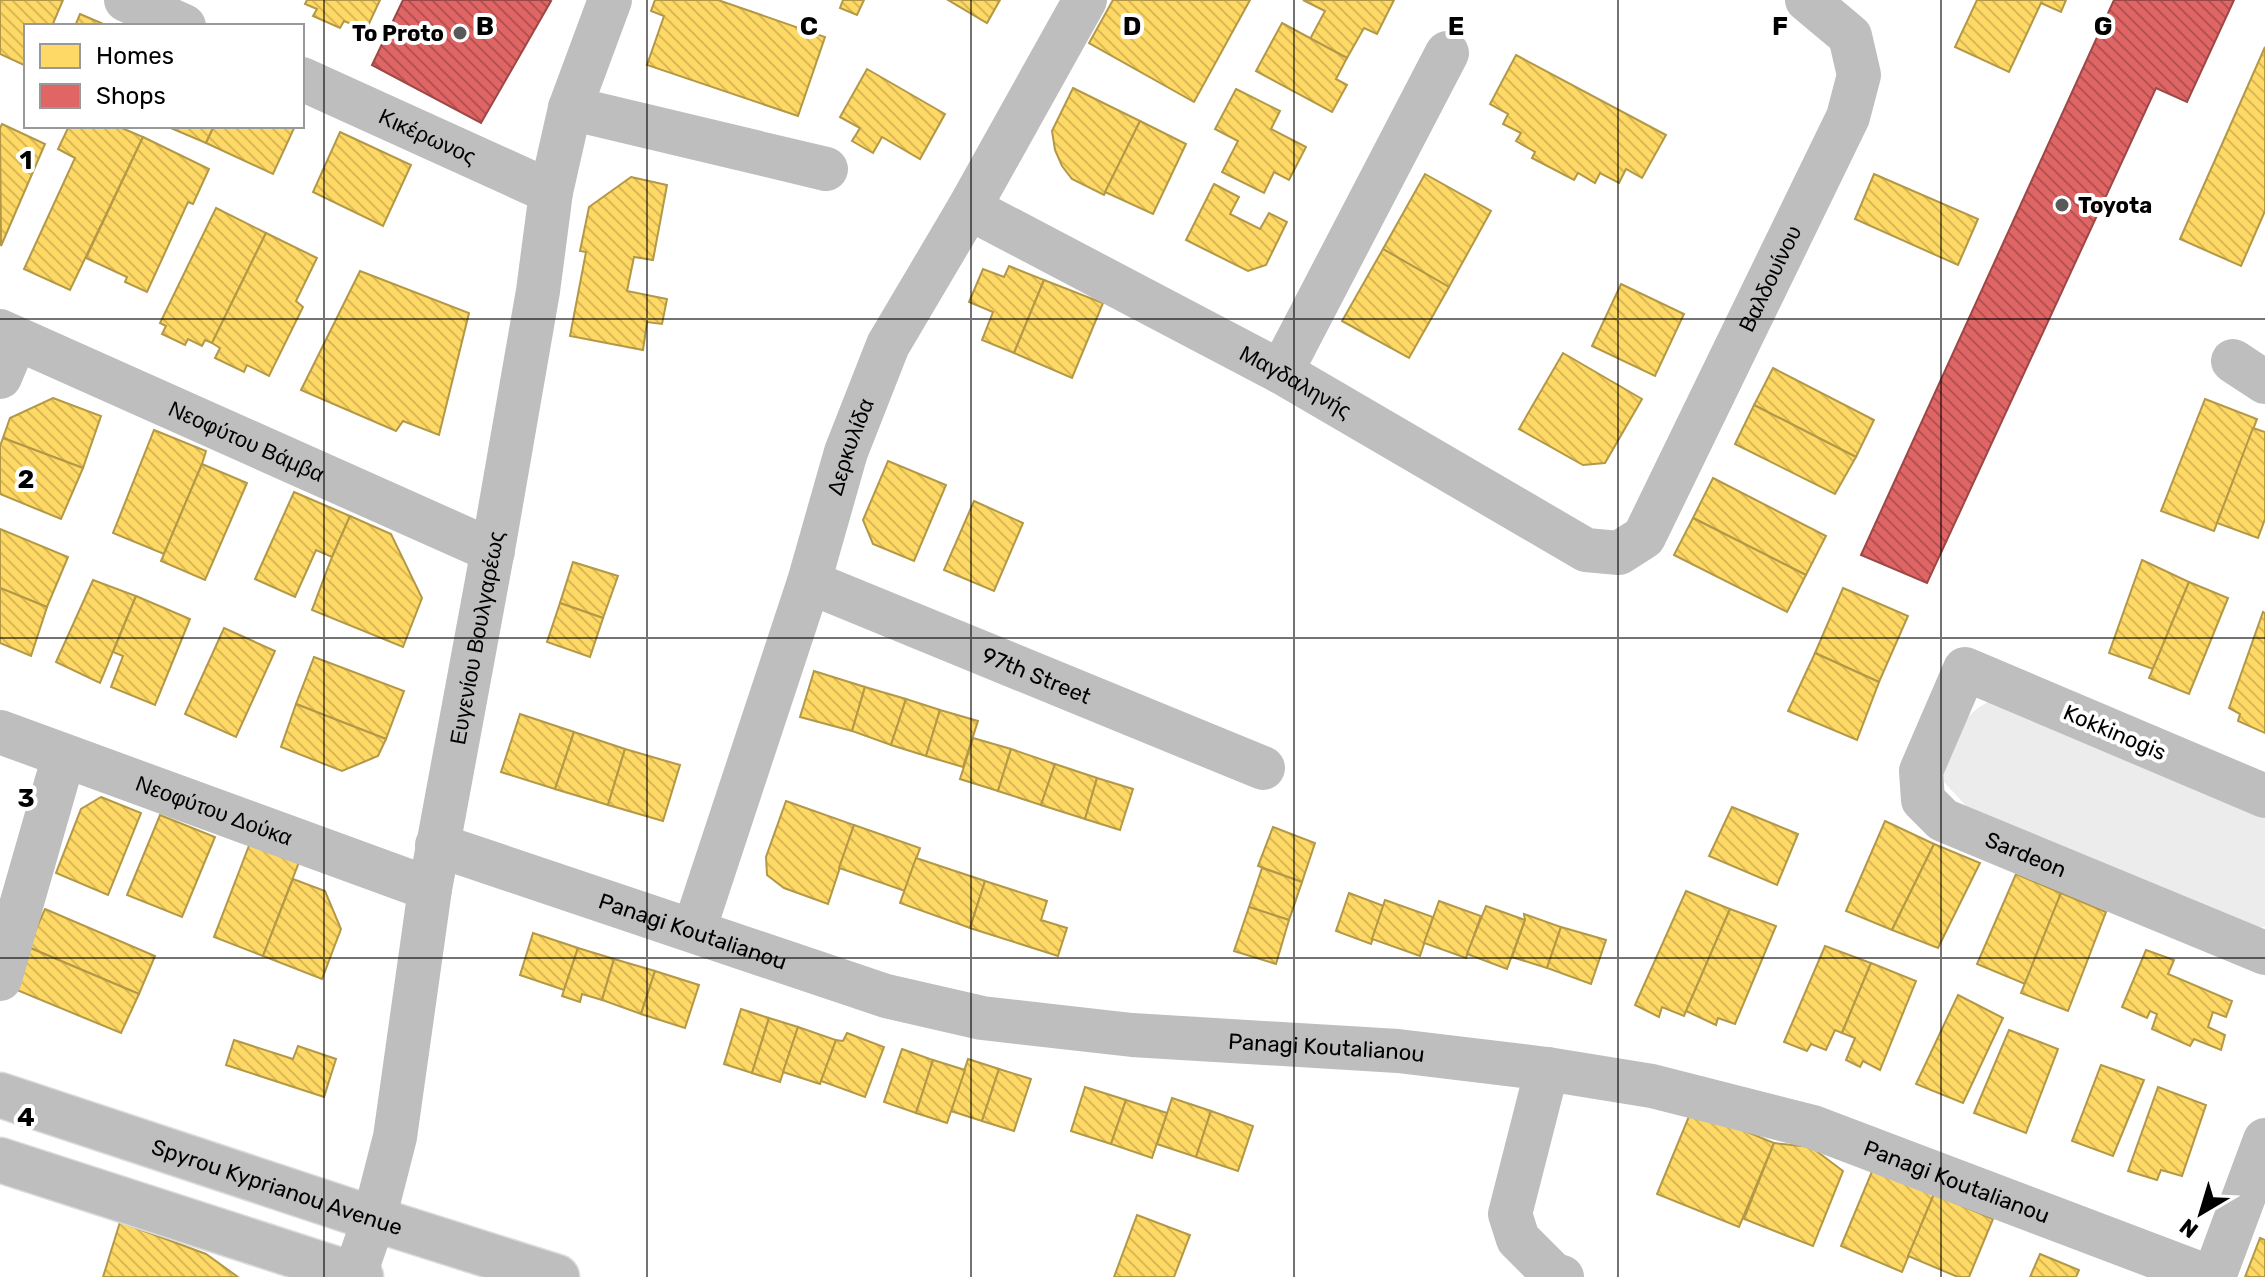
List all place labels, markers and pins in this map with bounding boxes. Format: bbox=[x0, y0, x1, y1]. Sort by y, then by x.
place label: To Proto bbox=[352, 20, 444, 47]
marker: To Proto bbox=[451, 24, 469, 42]
place label: Toyota bbox=[2078, 192, 2152, 219]
marker: Toyota bbox=[2053, 196, 2071, 214]

